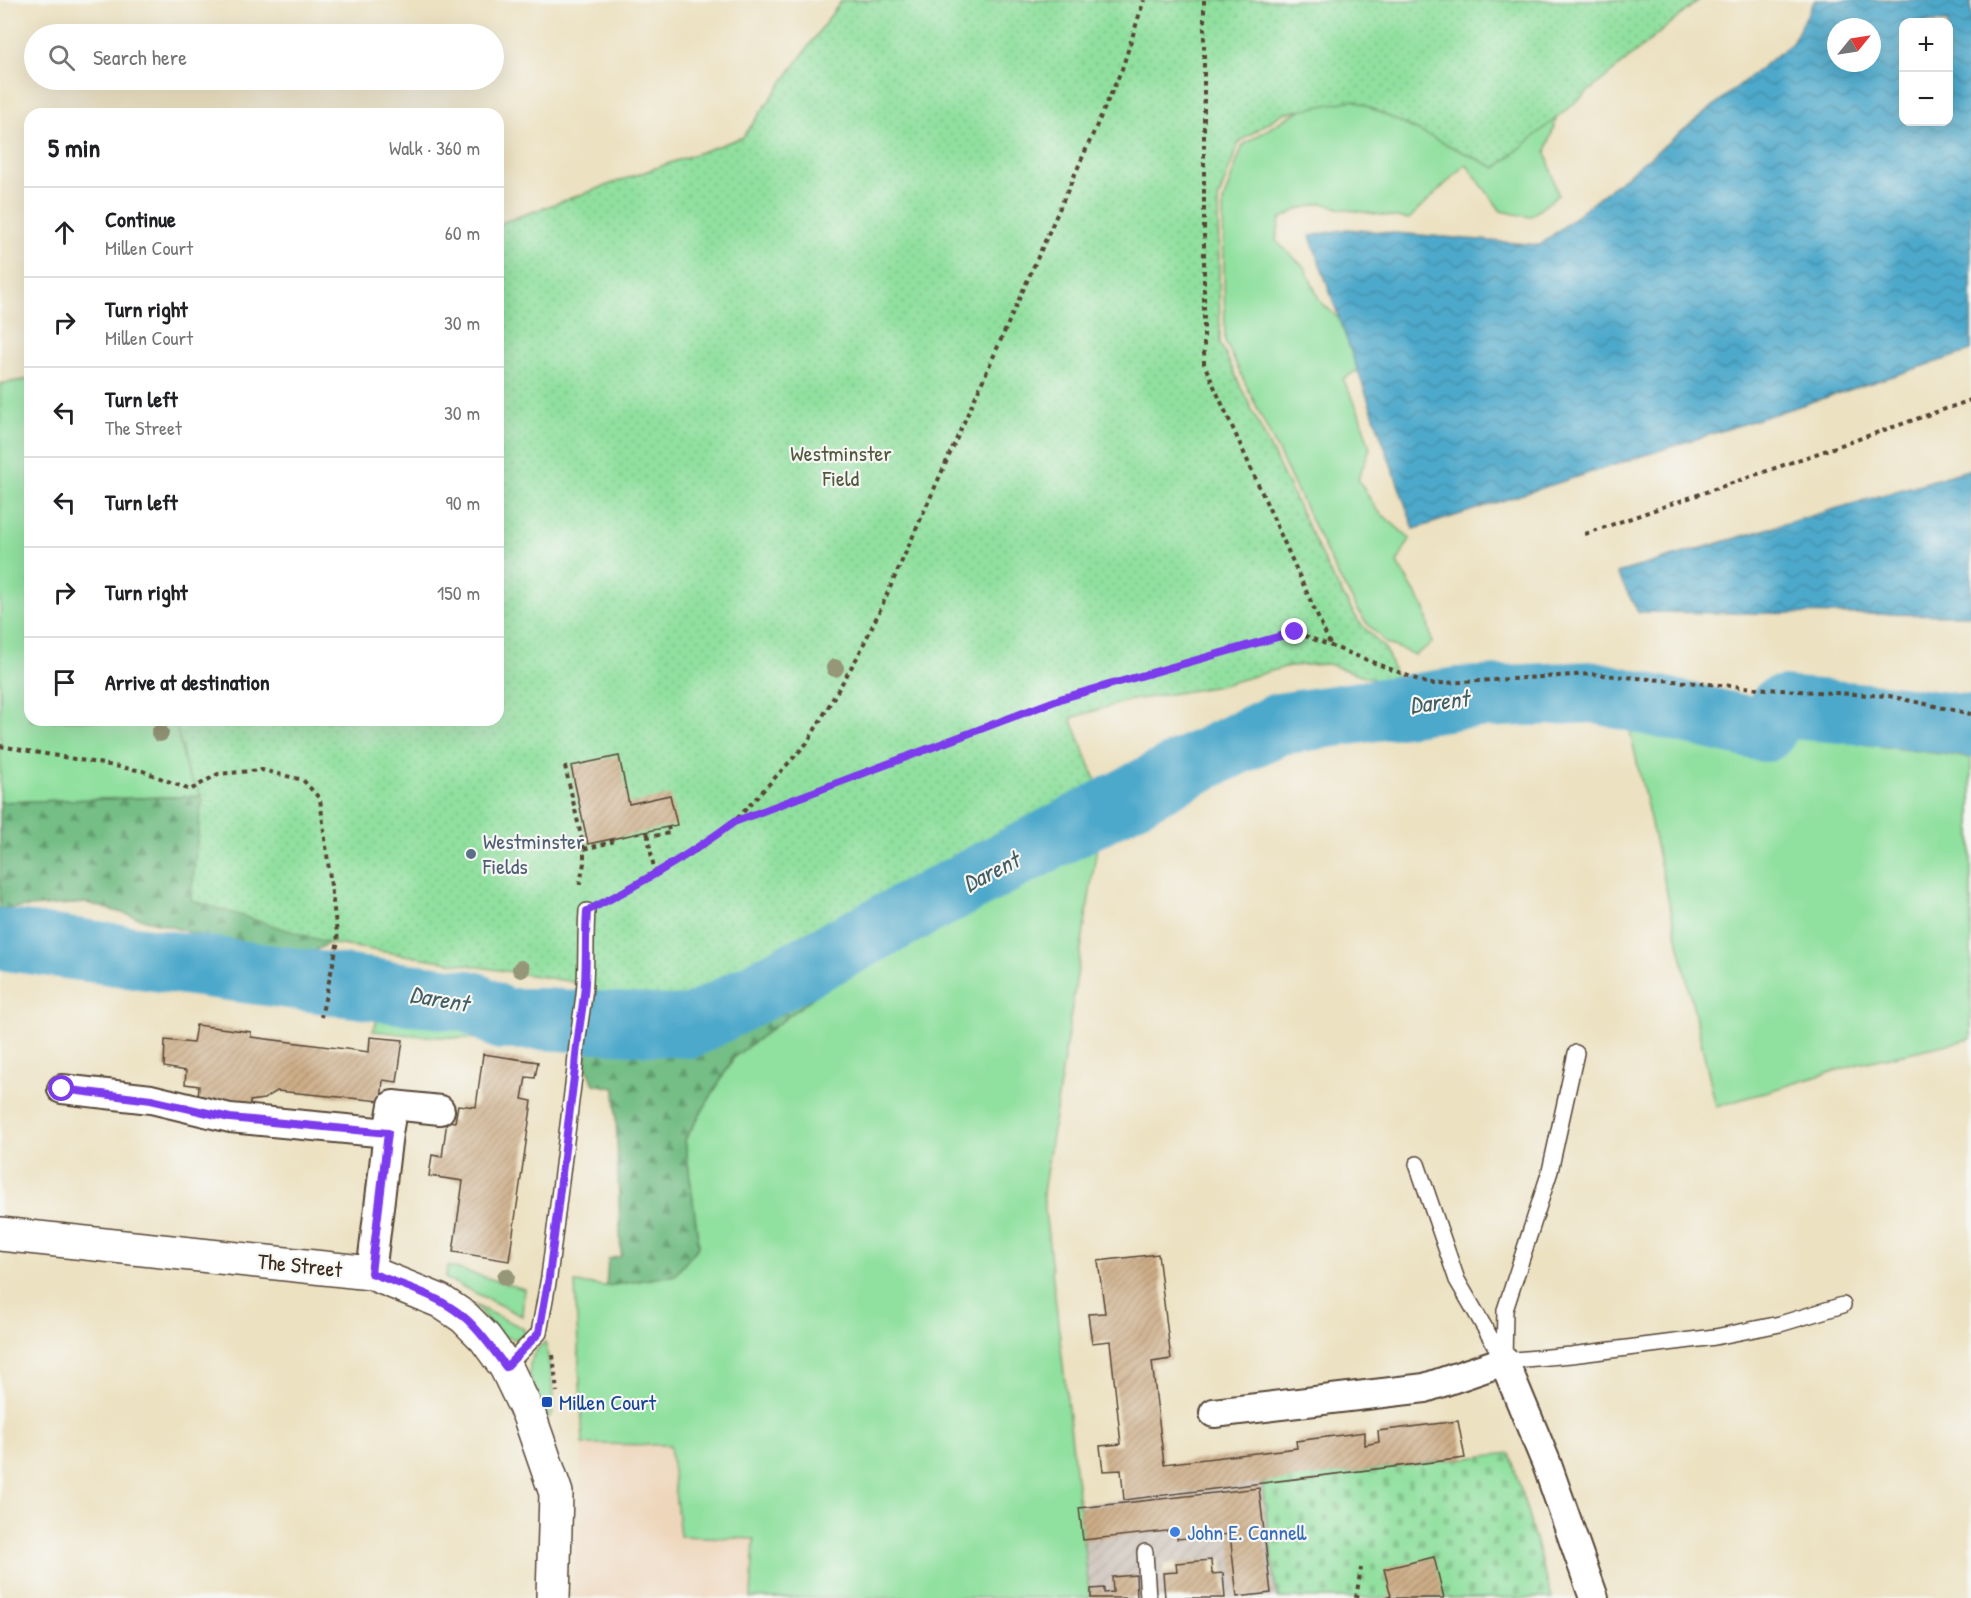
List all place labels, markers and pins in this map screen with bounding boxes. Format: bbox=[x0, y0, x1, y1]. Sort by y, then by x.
place label: Westminster Fields bbox=[482, 826, 585, 881]
marker: Westminster Fields bbox=[464, 847, 478, 861]
place label: Millen Court bbox=[559, 1387, 656, 1417]
marker: Millen Court bbox=[540, 1395, 554, 1409]
place label: John E. Cannell bbox=[1187, 1517, 1307, 1547]
marker: John E. Cannell bbox=[1168, 1525, 1182, 1539]

